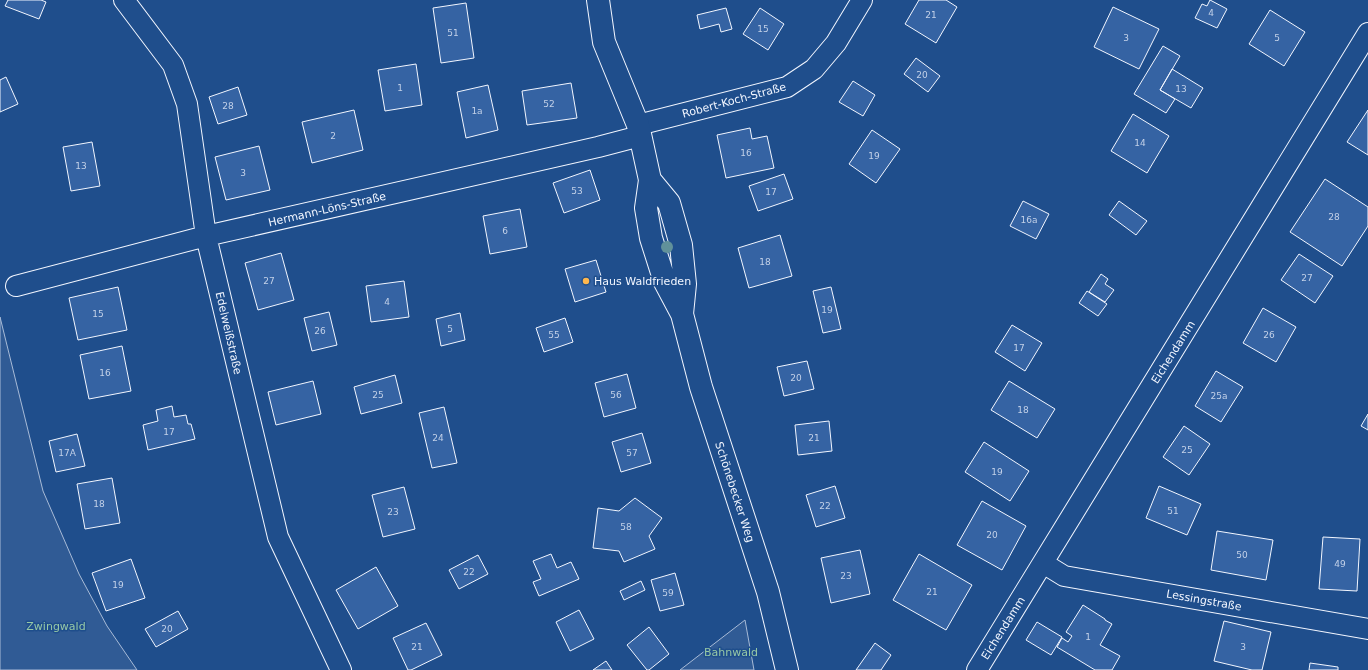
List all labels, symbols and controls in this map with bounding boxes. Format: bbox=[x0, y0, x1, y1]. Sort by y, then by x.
house number: 4 bbox=[1208, 8, 1214, 18]
house number: 21 bbox=[925, 10, 937, 20]
house number: 15 bbox=[757, 24, 769, 34]
house number: 51 bbox=[447, 28, 459, 38]
house number: 3 bbox=[1123, 33, 1129, 43]
house number: 5 bbox=[1274, 33, 1280, 43]
house number: 20 bbox=[916, 70, 928, 80]
street label: Robert-Koch-Straße bbox=[681, 80, 788, 121]
house number: 1 bbox=[397, 83, 403, 93]
house number: 13 bbox=[1175, 84, 1187, 94]
house number: 52 bbox=[543, 99, 555, 109]
house number: 28 bbox=[222, 101, 234, 111]
house number: 1a bbox=[471, 106, 483, 116]
house number: 2 bbox=[330, 131, 336, 141]
house number: 14 bbox=[1134, 138, 1146, 148]
house number: 16 bbox=[740, 148, 752, 158]
house number: 19 bbox=[868, 151, 880, 161]
house number: 13 bbox=[75, 161, 87, 171]
house number: 3 bbox=[240, 168, 246, 178]
house number: 53 bbox=[571, 186, 583, 196]
house number: 17 bbox=[765, 187, 777, 197]
street label: Hermann-Löns-Straße bbox=[267, 190, 387, 229]
house number: 28 bbox=[1328, 212, 1340, 222]
house number: 16a bbox=[1021, 215, 1037, 225]
house number: 6 bbox=[502, 226, 508, 236]
house number: 18 bbox=[759, 257, 771, 267]
house number: 27 bbox=[1301, 273, 1313, 283]
place label: Haus Waldfrieden bbox=[594, 275, 691, 288]
house number: 27 bbox=[263, 276, 275, 286]
marker: Haus Waldfrieden bbox=[581, 276, 591, 286]
street label: Edelweißstraße bbox=[213, 290, 244, 376]
house number: 4 bbox=[384, 297, 390, 307]
house number: 19 bbox=[821, 305, 833, 315]
house number: 15 bbox=[92, 309, 104, 319]
street label: Eichendamm bbox=[1149, 318, 1198, 386]
house number: 5 bbox=[447, 324, 453, 334]
house number: 26 bbox=[314, 326, 326, 336]
house number: 55 bbox=[548, 330, 560, 340]
house number: 26 bbox=[1263, 330, 1275, 340]
house number: 17 bbox=[1013, 343, 1025, 353]
house number: 16 bbox=[99, 368, 111, 378]
house number: 20 bbox=[790, 373, 802, 383]
house number: 25 bbox=[372, 390, 384, 400]
house number: 56 bbox=[610, 390, 622, 400]
house number: 25a bbox=[1211, 391, 1227, 401]
house number: 18 bbox=[1017, 405, 1029, 415]
house number: 17 bbox=[163, 427, 175, 437]
house number: 24 bbox=[432, 433, 444, 443]
house number: 21 bbox=[808, 433, 820, 443]
street label: Schönebecker Weg bbox=[712, 440, 757, 544]
house number: 25 bbox=[1181, 445, 1193, 455]
house number: 17A bbox=[58, 448, 77, 458]
house number: 57 bbox=[626, 448, 638, 458]
house number: 19 bbox=[991, 467, 1003, 477]
house number: 18 bbox=[93, 499, 105, 509]
house number: 22 bbox=[819, 501, 831, 511]
house number: 51 bbox=[1167, 506, 1179, 516]
house number: 23 bbox=[387, 507, 399, 517]
house number: 58 bbox=[620, 522, 632, 532]
house number: 20 bbox=[986, 530, 998, 540]
house number: 50 bbox=[1236, 550, 1248, 560]
house number: 49 bbox=[1334, 559, 1346, 569]
house number: 22 bbox=[463, 567, 475, 577]
house number: 23 bbox=[840, 571, 852, 581]
house number: 19 bbox=[112, 580, 124, 590]
house number: 21 bbox=[926, 587, 938, 597]
street label: Lessingstraße bbox=[1165, 587, 1243, 614]
house number: 59 bbox=[662, 588, 674, 598]
street label: Eichendamm bbox=[979, 594, 1028, 662]
park label: Zwingwald bbox=[26, 620, 86, 633]
house number: 20 bbox=[161, 624, 173, 634]
house number: 1 bbox=[1085, 632, 1091, 642]
house number: 21 bbox=[411, 642, 423, 652]
house number: 3 bbox=[1240, 642, 1246, 652]
park label: Bahnwald bbox=[704, 646, 758, 659]

